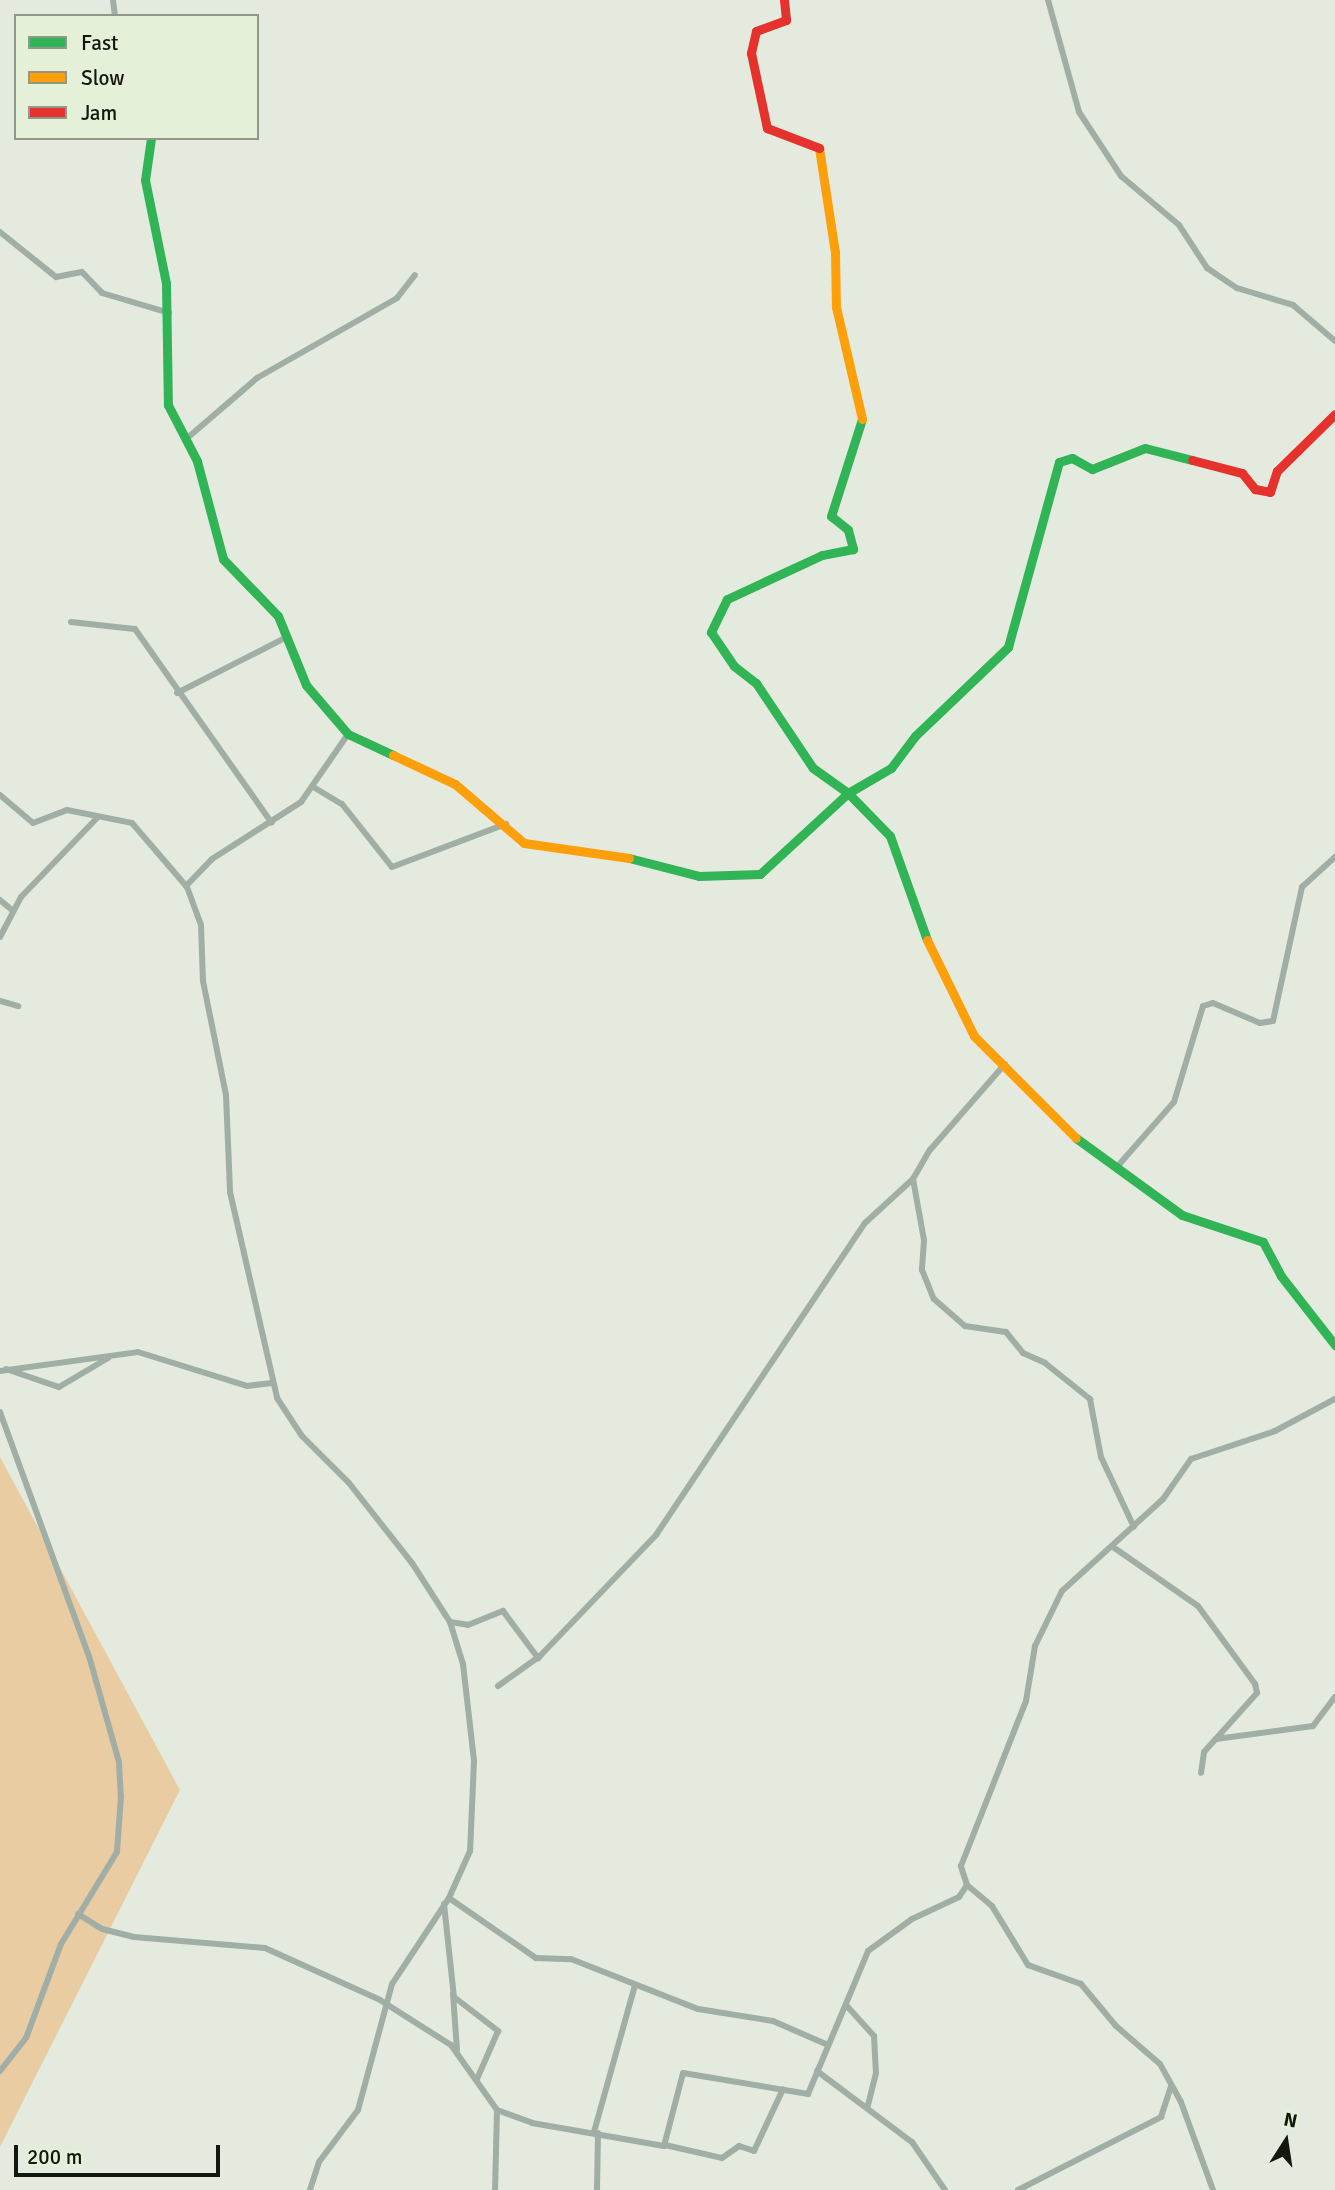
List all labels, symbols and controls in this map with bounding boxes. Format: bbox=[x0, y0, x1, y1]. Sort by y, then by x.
legend bbox=[14, 14, 259, 140]
text: Fast bbox=[81, 30, 118, 56]
text: Slow bbox=[81, 65, 125, 91]
text: Jam bbox=[81, 100, 117, 126]
north arrow bbox=[1251, 2106, 1321, 2176]
text: N bbox=[1281, 2107, 1299, 2134]
scale bar bbox=[18, 2130, 224, 2174]
text: 200 m bbox=[27, 2144, 82, 2170]

